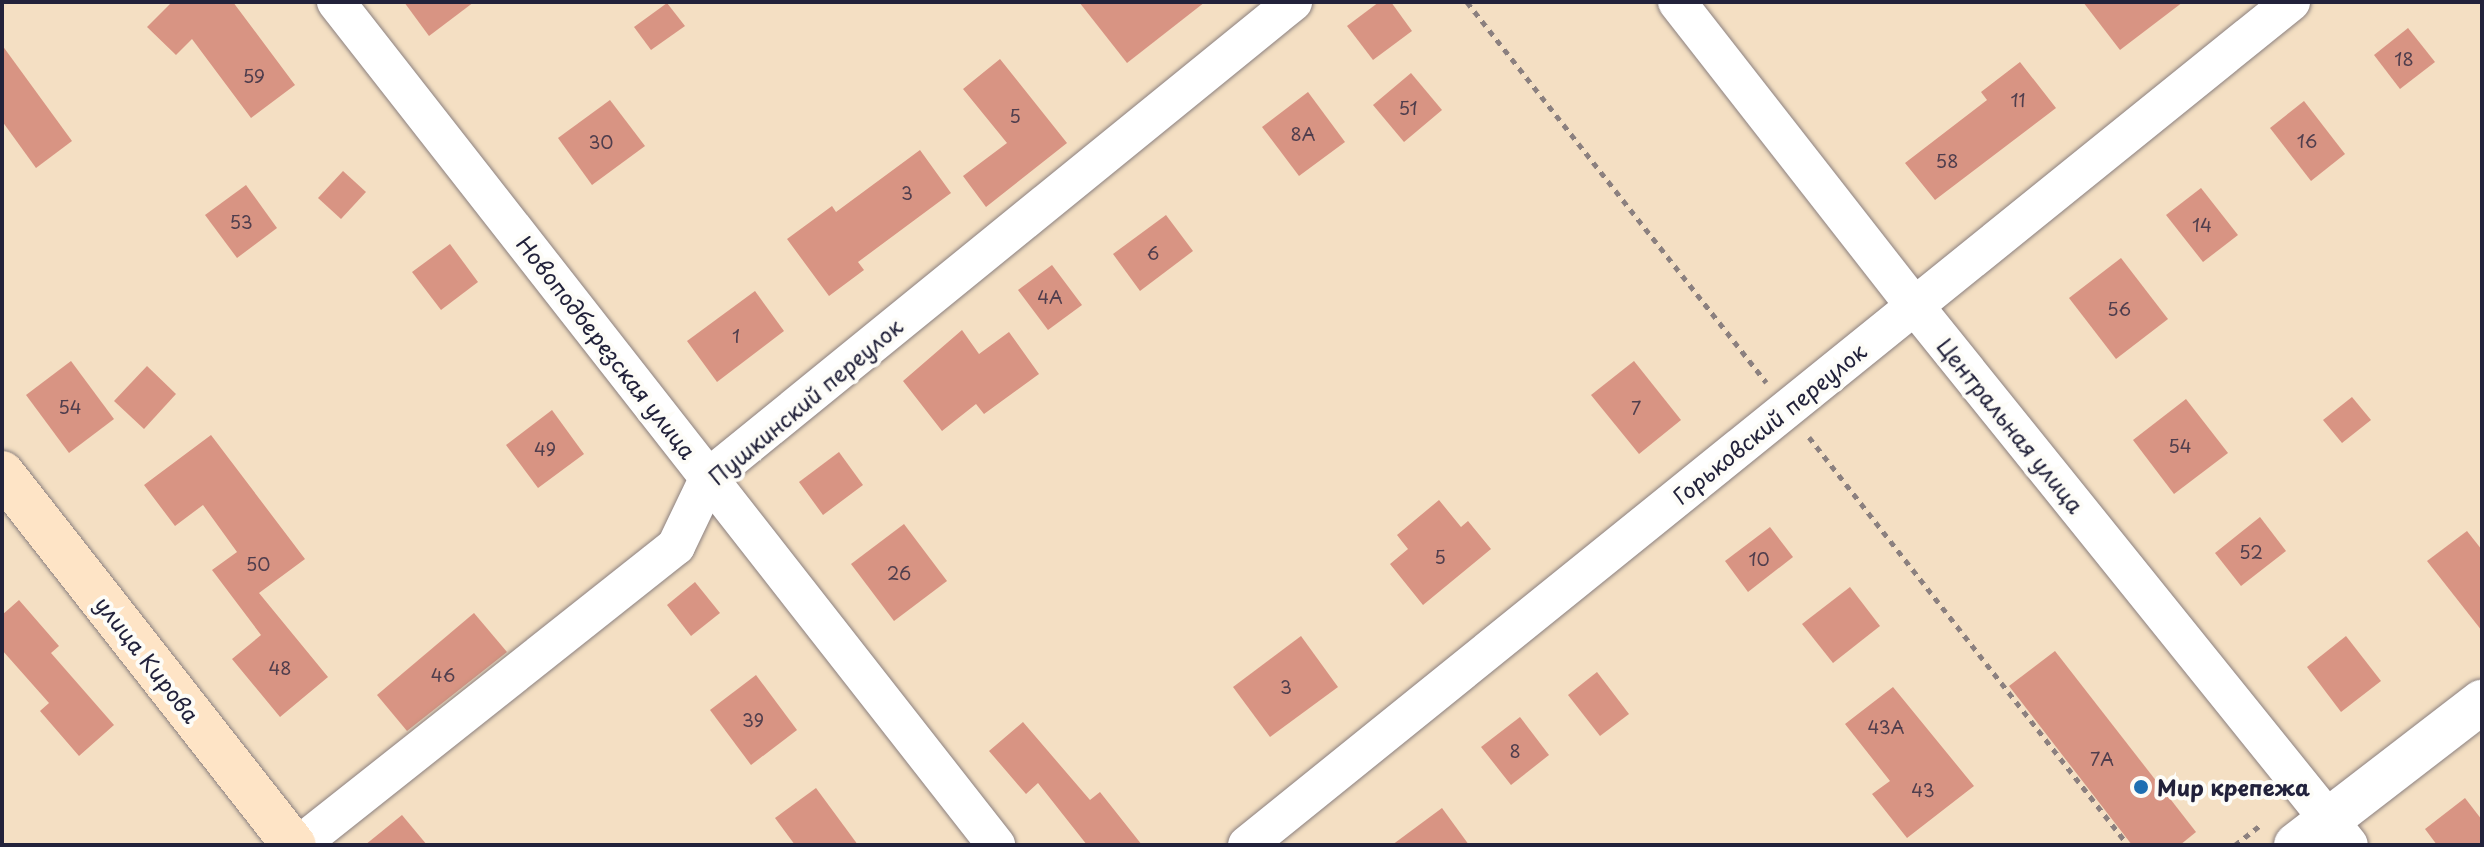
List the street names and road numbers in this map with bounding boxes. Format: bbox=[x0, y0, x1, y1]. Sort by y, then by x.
street label: Новоподберезская улица bbox=[511, 230, 703, 464]
street label: Пушкинский переулок bbox=[703, 312, 907, 490]
street label: Центральная улица bbox=[1932, 332, 2090, 518]
street label: Горьковский переулок bbox=[1667, 337, 1871, 509]
street label: улица Кирова bbox=[90, 590, 206, 728]

